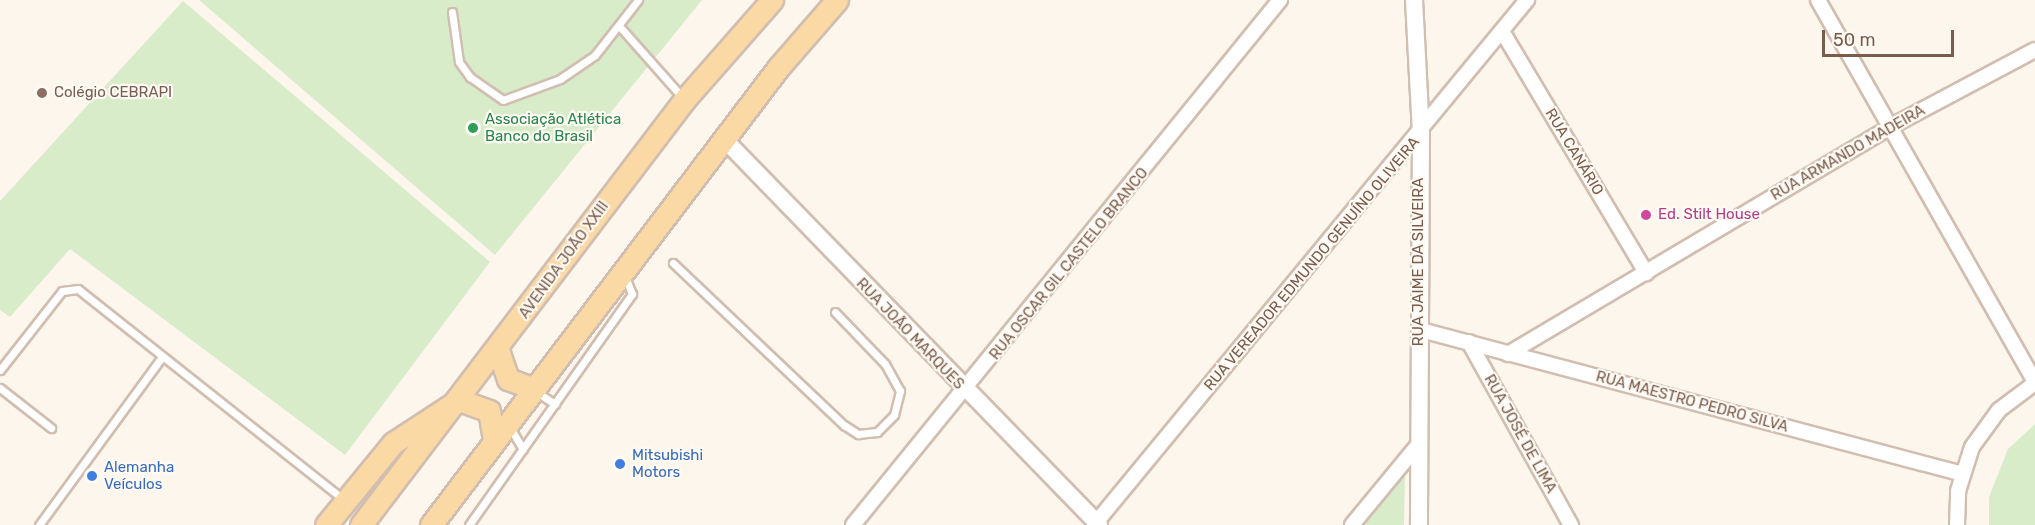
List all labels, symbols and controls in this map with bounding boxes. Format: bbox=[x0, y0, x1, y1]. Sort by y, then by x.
scale bar bbox=[1825, 18, 1957, 56]
text: 50 m bbox=[1833, 29, 1876, 51]
place label: Colégio CEBRAPI bbox=[54, 84, 172, 102]
marker: Colégio CEBRAPI bbox=[35, 86, 49, 100]
street label: RUA ARMANDO MADEIRA bbox=[1767, 101, 1929, 205]
street label: RUA CANÁRIO bbox=[1541, 105, 1607, 199]
place label: Associação Atlética Banco do Brasil bbox=[485, 110, 622, 145]
marker: Associação Atlética Banco do Brasil bbox=[466, 121, 480, 135]
street label: RUA VEREADOR EDMUNDO GENUÍNO OLIVEIRA bbox=[1200, 133, 1424, 395]
street label: RUA OSCAR GIL CASTELO BRANCO bbox=[986, 164, 1152, 364]
street label: RUA JAIME DA SILVEIRA bbox=[1410, 177, 1428, 347]
street label: AVENIDA JOÃO XXIII bbox=[515, 198, 613, 322]
place label: Ed. Stilt House bbox=[1658, 206, 1760, 224]
marker: Ed. Stilt House bbox=[1639, 208, 1653, 222]
street label: RUA JOÃO MARQUES bbox=[852, 275, 968, 393]
street label: RUA MAESTRO PEDRO SILVA bbox=[1594, 368, 1790, 436]
street label: RUA JOSÉ DE LIMA bbox=[1480, 371, 1560, 497]
place label: Mitsubishi Motors bbox=[632, 446, 703, 481]
marker: Mitsubishi Motors bbox=[613, 457, 627, 471]
place label: Alemanha Veículos bbox=[104, 458, 174, 493]
marker: Alemanha Veículos bbox=[85, 469, 99, 483]

